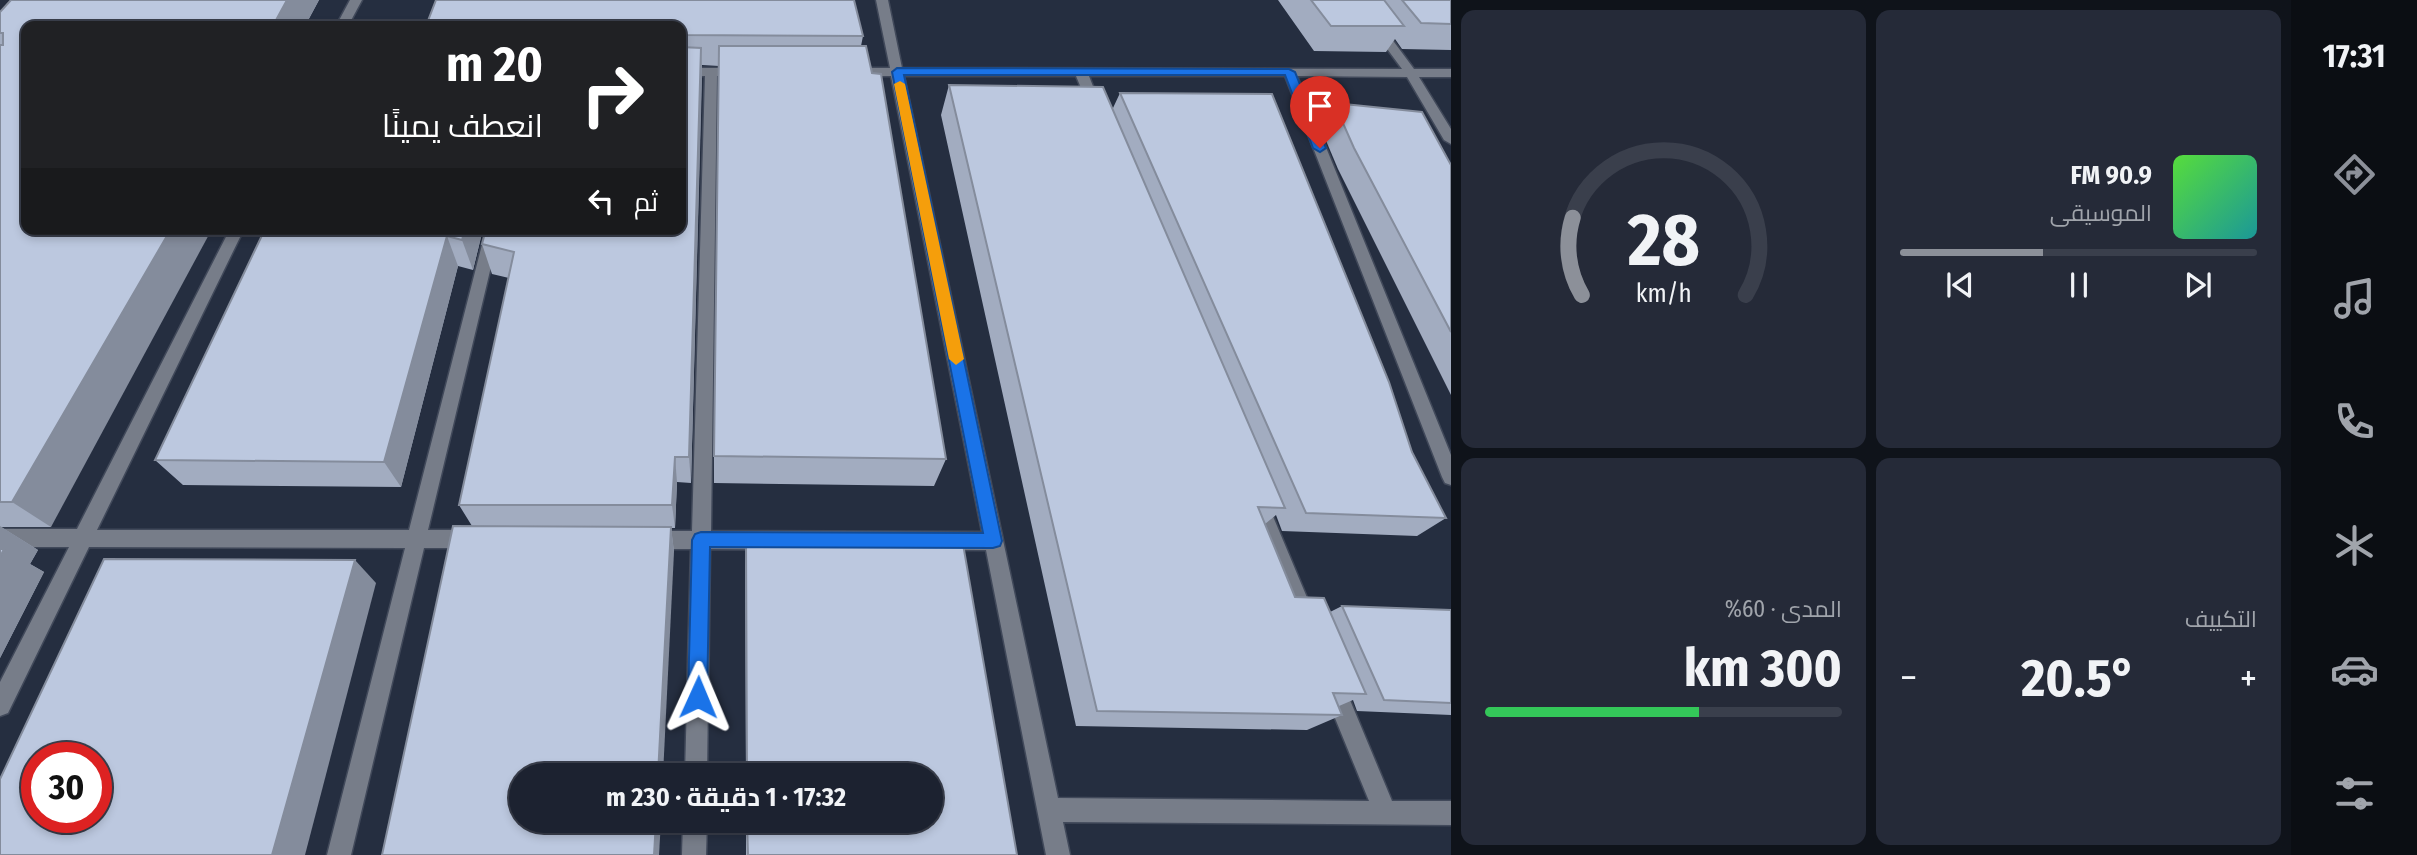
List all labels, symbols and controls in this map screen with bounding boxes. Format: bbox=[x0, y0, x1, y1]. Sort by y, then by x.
text: 20 m bbox=[446, 35, 543, 94]
text: 17:31 bbox=[2322, 37, 2386, 75]
icon: right bbox=[567, 49, 658, 140]
pin bbox=[1290, 76, 1350, 148]
icon: arrive bbox=[1301, 87, 1339, 125]
text: انعطف يمينًا bbox=[382, 107, 543, 145]
icon: directions bbox=[2330, 150, 2379, 199]
text: 90.9 FM bbox=[2071, 160, 2152, 191]
icon: left bbox=[582, 182, 620, 220]
text: ثم bbox=[634, 187, 658, 218]
text: 28 bbox=[1626, 198, 1700, 285]
text: الموسيقى bbox=[2050, 199, 2152, 227]
icon: previous bbox=[1941, 266, 1979, 304]
icon: pause bbox=[2060, 266, 2098, 304]
icon: next bbox=[2179, 266, 2217, 304]
icon: music bbox=[2330, 274, 2379, 323]
text: km/h bbox=[1636, 279, 1691, 309]
icon: phone bbox=[2330, 397, 2379, 446]
icon: climate bbox=[2330, 521, 2379, 570]
text: المدى · 60% bbox=[1725, 595, 1842, 623]
text: التكييف bbox=[2185, 605, 2257, 633]
text: 300 km bbox=[1684, 637, 1842, 700]
icon: car bbox=[2330, 645, 2379, 694]
text: 20.5° bbox=[2021, 647, 2136, 710]
text: − bbox=[1900, 655, 1917, 701]
text: + bbox=[2240, 655, 2257, 701]
position arrow bbox=[661, 660, 735, 734]
speed limit sign: 30 bbox=[21, 742, 112, 833]
icon: filters bbox=[2330, 769, 2379, 818]
text: 17:32 · 1 دقيقة · 230 m bbox=[606, 782, 846, 813]

